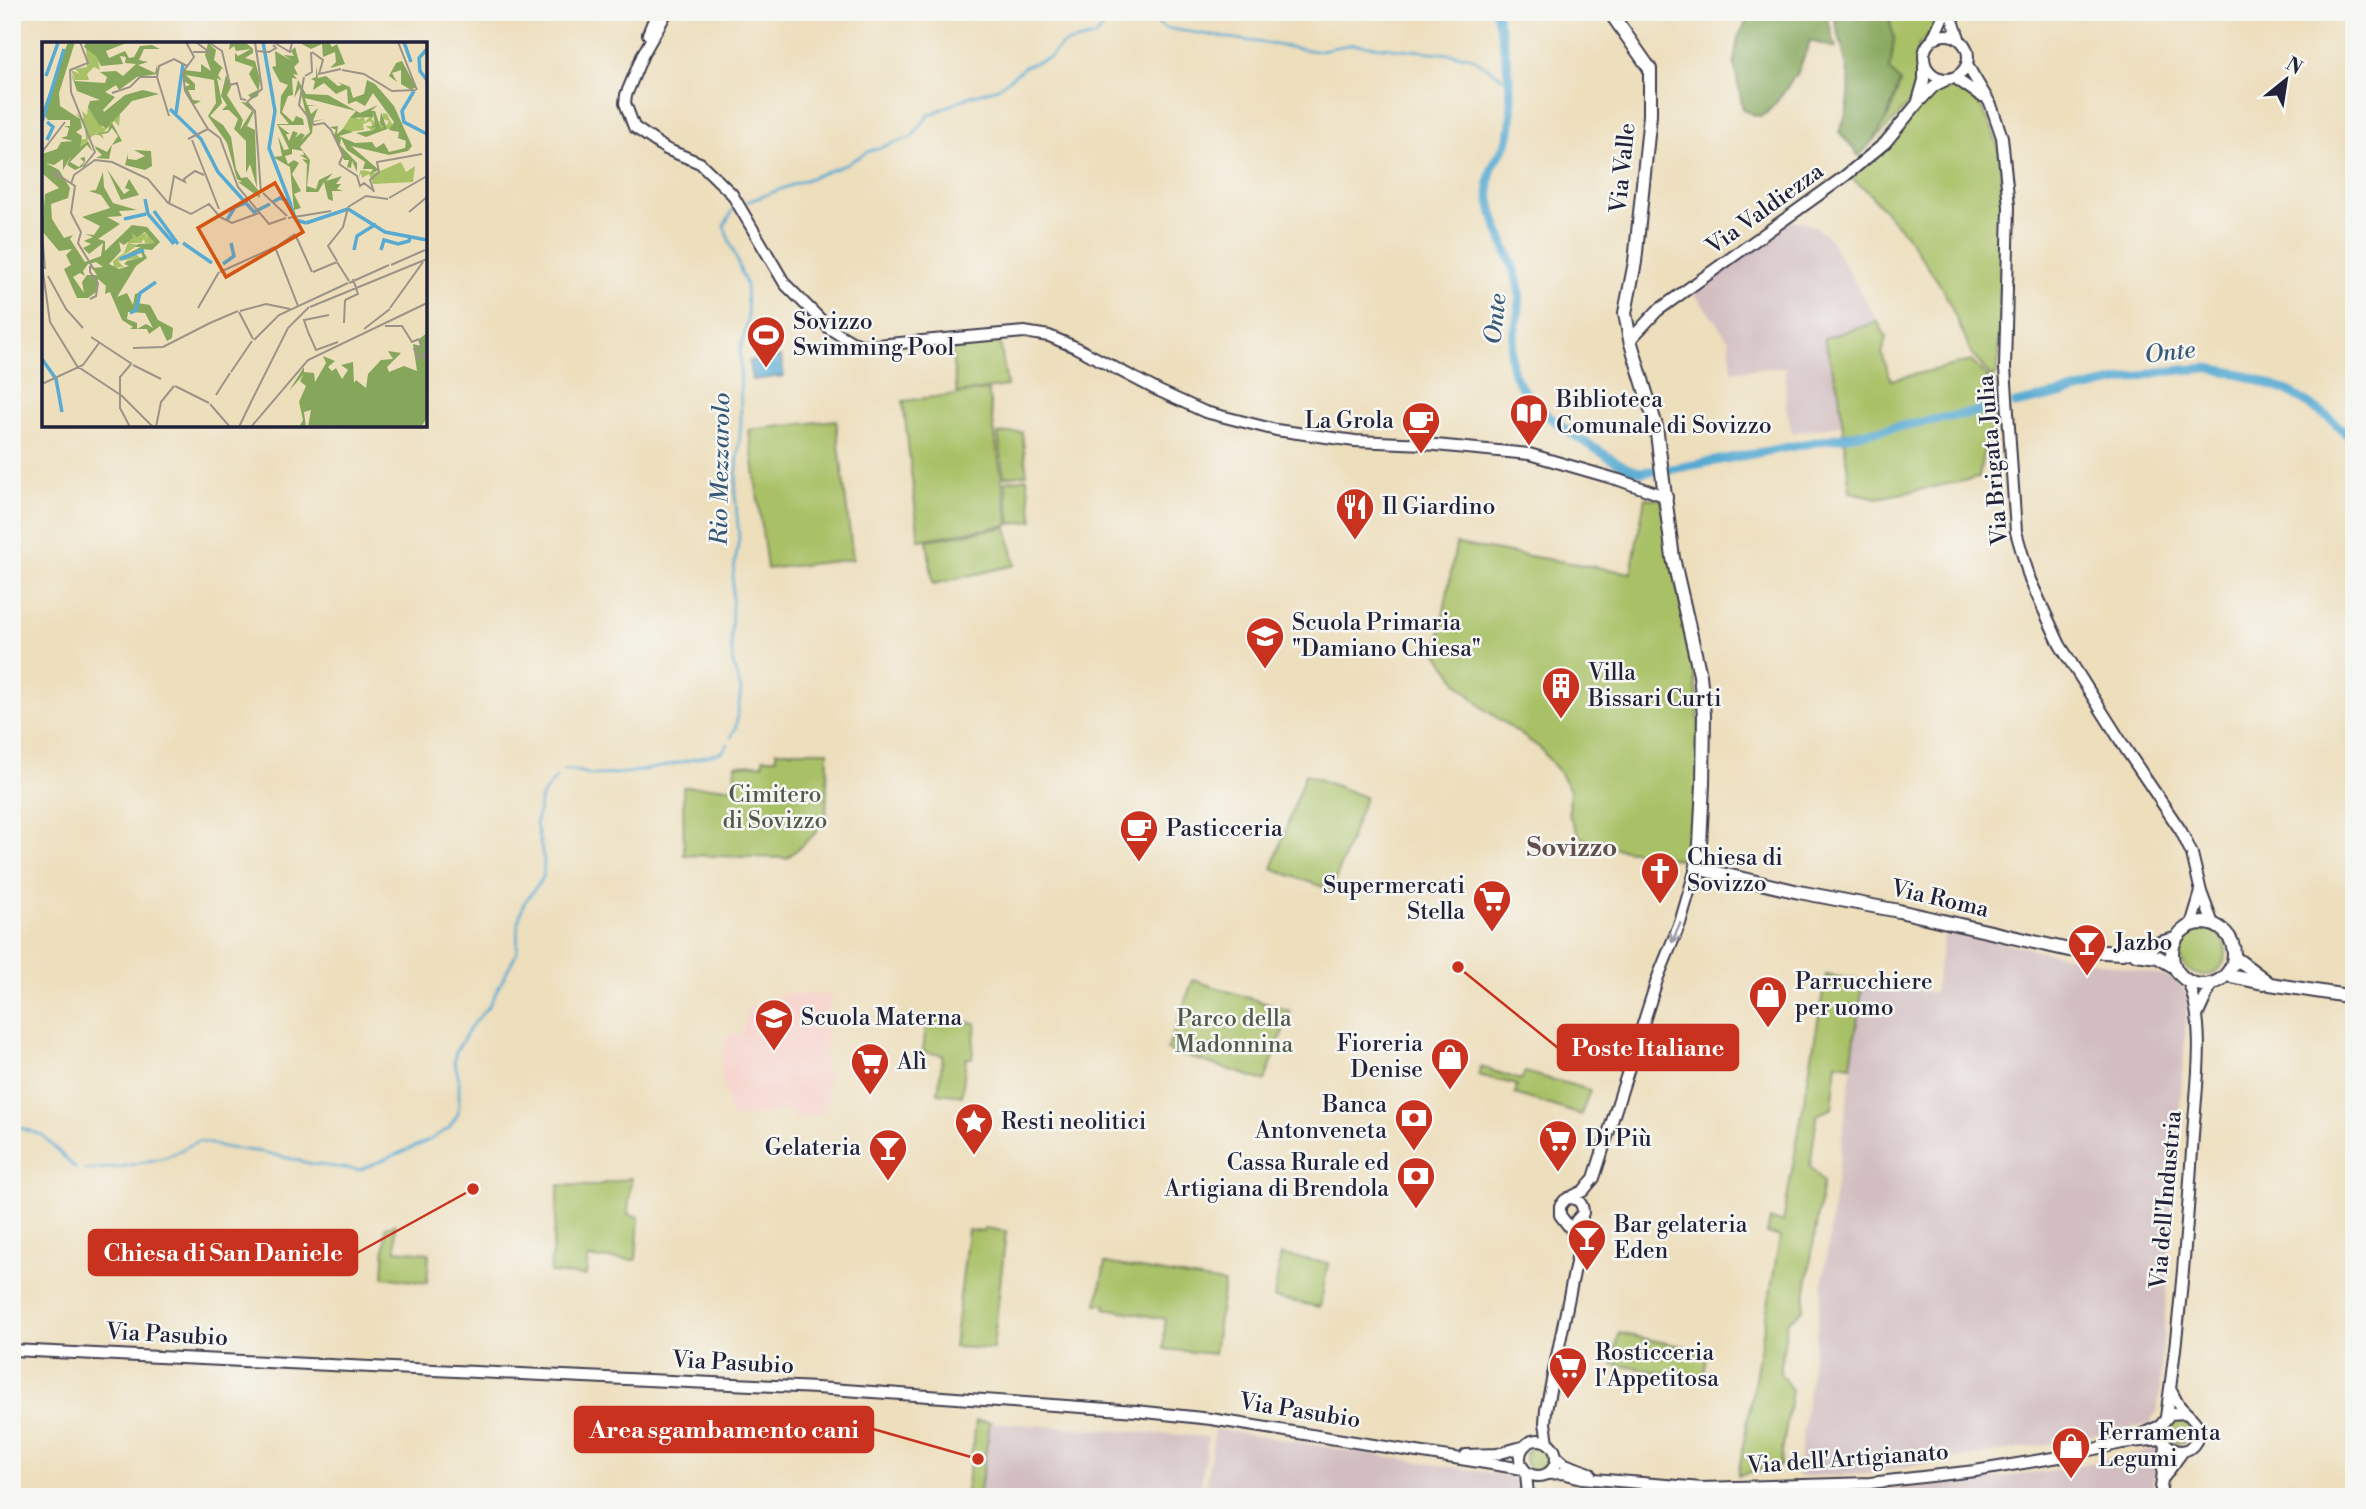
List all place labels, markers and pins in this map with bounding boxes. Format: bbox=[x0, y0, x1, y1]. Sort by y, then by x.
place label: Sovizzo Swimming Pool bbox=[793, 308, 955, 362]
sports icon: Sovizzo Swimming Pool bbox=[745, 314, 787, 369]
place label: Biblioteca Comunale di Sovizzo bbox=[1555, 386, 1772, 440]
library icon: Biblioteca Comunale di Sovizzo bbox=[1508, 392, 1550, 447]
cafe icon: La Grola bbox=[1400, 400, 1442, 455]
place label: La Grola bbox=[1304, 407, 1394, 435]
restaurant icon: Il Giardino bbox=[1334, 486, 1376, 541]
place label: Il Giardino bbox=[1382, 493, 1495, 521]
place label: Scuola Primaria "Damiano Chiesa" bbox=[1292, 609, 1481, 663]
school or university icon: Scuola Primaria "Damiano Chiesa" bbox=[1244, 615, 1286, 670]
place label: Villa Bissari Curti bbox=[1587, 659, 1722, 713]
building icon: Villa Bissari Curti bbox=[1540, 665, 1582, 720]
cafe icon: Pasticceria bbox=[1118, 808, 1160, 863]
place label: Pasticceria bbox=[1166, 815, 1283, 843]
place label: Chiesa di Sovizzo bbox=[1687, 844, 1783, 898]
church icon: Chiesa di Sovizzo bbox=[1639, 850, 1681, 905]
place label: Supermercati Stella bbox=[1323, 872, 1465, 926]
supermarket icon: Supermercati Stella bbox=[1471, 878, 1513, 933]
bar icon: Jazbo bbox=[2066, 922, 2108, 977]
place label: Jazbo bbox=[2113, 929, 2172, 957]
place label: Parrucchiere per uomo bbox=[1795, 968, 1933, 1022]
shop icon: Parrucchiere per uomo bbox=[1747, 974, 1789, 1029]
school or university icon: Scuola Materna bbox=[753, 997, 795, 1052]
place label: Scuola Materna bbox=[801, 1004, 963, 1032]
callout: Poste Italiane bbox=[1558, 1025, 1738, 1070]
place label: Fioreria Denise bbox=[1337, 1030, 1423, 1084]
shop icon: Fioreria Denise bbox=[1429, 1036, 1471, 1091]
supermarket icon: Alì bbox=[849, 1041, 891, 1096]
place label: Alì bbox=[896, 1048, 927, 1076]
place label: Banca Antonveneta bbox=[1254, 1091, 1387, 1145]
bank icon: Banca Antonveneta bbox=[1393, 1097, 1435, 1152]
place icon: Resti neolitici bbox=[953, 1101, 995, 1156]
place label: Resti neolitici bbox=[1001, 1108, 1146, 1136]
supermarket icon: Di Più bbox=[1537, 1118, 1579, 1173]
place label: Di Più bbox=[1585, 1125, 1652, 1153]
bar icon: Gelateria bbox=[867, 1127, 909, 1182]
place label: Gelateria bbox=[765, 1134, 861, 1162]
place label: Cassa Rurale ed Artigiana di Brendola bbox=[1164, 1149, 1389, 1203]
bank icon: Cassa Rurale ed Artigiana di Brendola bbox=[1395, 1155, 1437, 1210]
place label: Bar gelateria Eden bbox=[1613, 1211, 1748, 1265]
bar icon: Bar gelateria Eden bbox=[1566, 1217, 1608, 1272]
callout: Chiesa di San Daniele bbox=[89, 1230, 357, 1275]
place label: Rosticceria l'Appetitosa bbox=[1595, 1339, 1719, 1393]
supermarket icon: Rosticceria l'Appetitosa bbox=[1547, 1345, 1589, 1400]
callout: Area sgambamento cani bbox=[575, 1407, 873, 1452]
place label: Ferramenta Legumi bbox=[2098, 1419, 2221, 1473]
shop icon: Ferramenta Legumi bbox=[2050, 1425, 2092, 1480]

